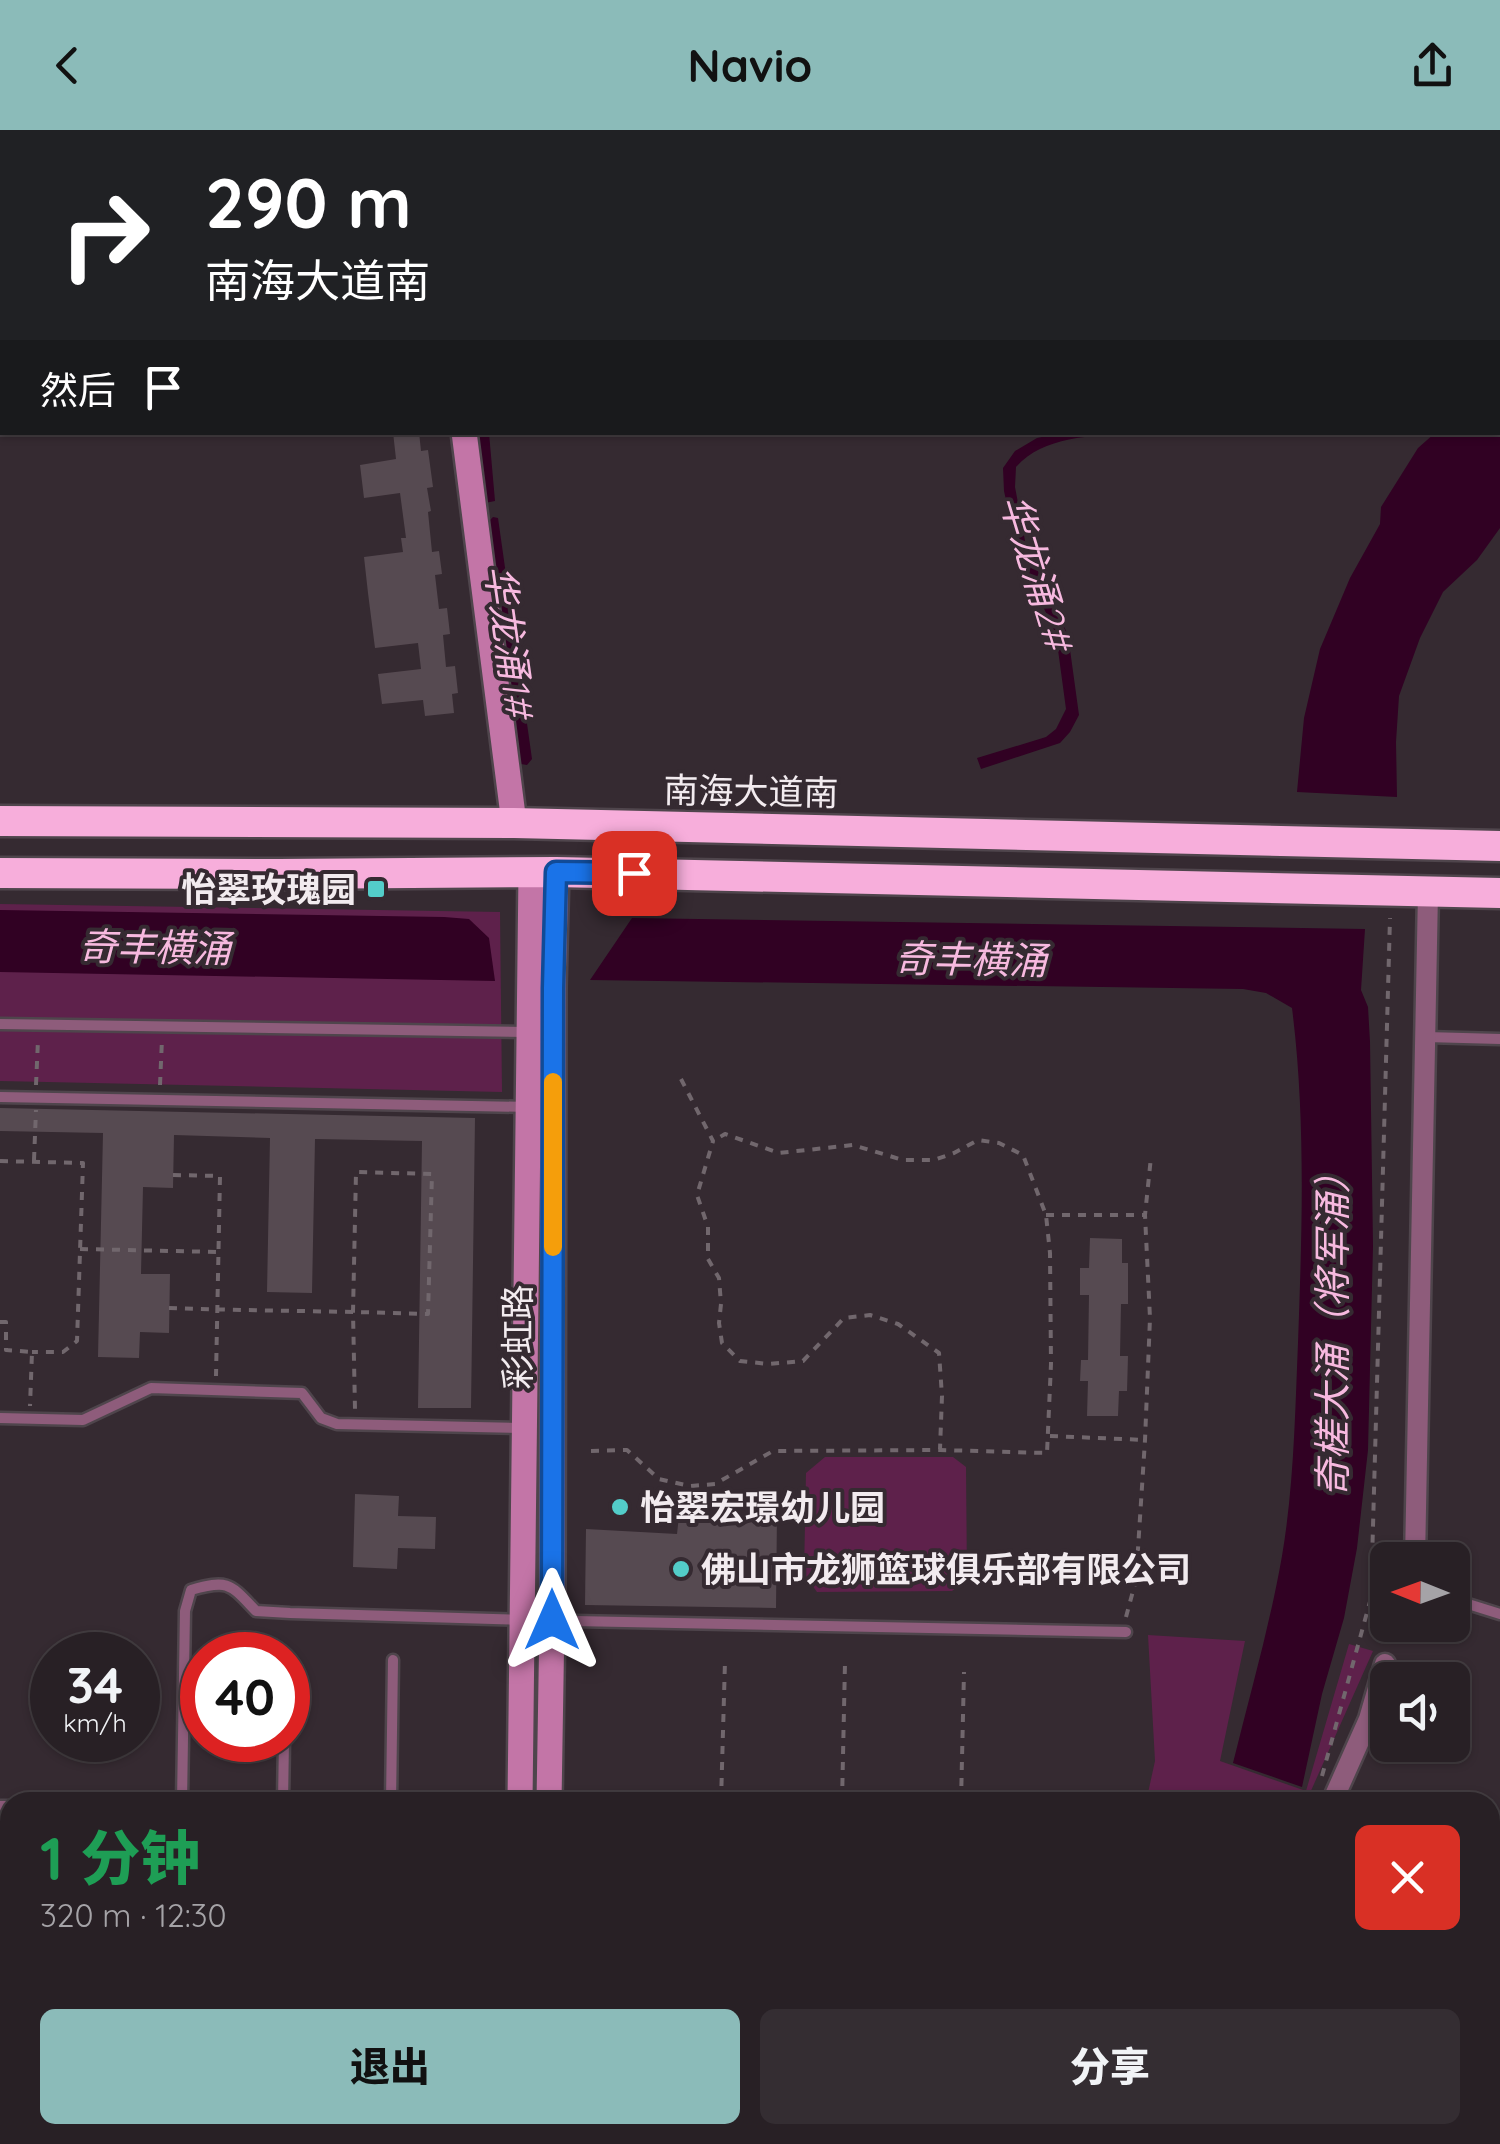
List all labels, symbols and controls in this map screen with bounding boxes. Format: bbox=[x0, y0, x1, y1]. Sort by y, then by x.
text: Navio bbox=[688, 37, 812, 93]
icon: back bbox=[40, 38, 95, 93]
icon: share bbox=[1405, 38, 1460, 93]
text: 290 m bbox=[205, 158, 412, 246]
icon: right bbox=[40, 170, 170, 300]
text: 南海大道南 bbox=[205, 252, 430, 308]
icon: arrive bbox=[136, 360, 191, 415]
text: 然后 bbox=[40, 366, 116, 414]
water label: 华龙涌2# bbox=[991, 489, 1085, 659]
water label: 华龙涌1# bbox=[476, 562, 545, 724]
street label: 南海大道南 bbox=[663, 767, 839, 815]
pin bbox=[592, 831, 677, 916]
icon: arrive bbox=[607, 846, 662, 901]
place label: 怡翠玫瑰园 bbox=[181, 867, 356, 911]
marker: 怡翠玫瑰园 bbox=[365, 878, 387, 900]
water label: 奇丰横涌 bbox=[79, 922, 235, 972]
water label: 奇丰横涌 bbox=[895, 934, 1051, 984]
water label: 奇槎大涌（将军涌） bbox=[1308, 1155, 1356, 1497]
street label: 彩虹路 bbox=[495, 1284, 539, 1390]
place label: 怡翠宏璟幼儿园 bbox=[640, 1485, 885, 1529]
marker: 怡翠宏璟幼儿园 bbox=[609, 1496, 631, 1518]
north arrow bbox=[1370, 1542, 1470, 1642]
map controls bbox=[1370, 1542, 1470, 1762]
place label: 佛山市龙狮篮球俱乐部有限公司 bbox=[701, 1547, 1191, 1591]
marker: 佛山市龙狮篮球俱乐部有限公司 bbox=[670, 1558, 692, 1580]
position arrow bbox=[500, 1568, 604, 1672]
speed limit sign: 40 bbox=[180, 1632, 310, 1762]
text: 34 bbox=[67, 1653, 123, 1716]
button: sound bbox=[1370, 1662, 1470, 1762]
text: km/h bbox=[63, 1707, 127, 1738]
text: 1 分钟 bbox=[40, 1820, 200, 1895]
button: close bbox=[1355, 1825, 1460, 1930]
text: 320 m · 12:30 bbox=[40, 1895, 227, 1935]
button: 退出 bbox=[40, 2009, 740, 2124]
button: 分享 bbox=[760, 2009, 1460, 2124]

